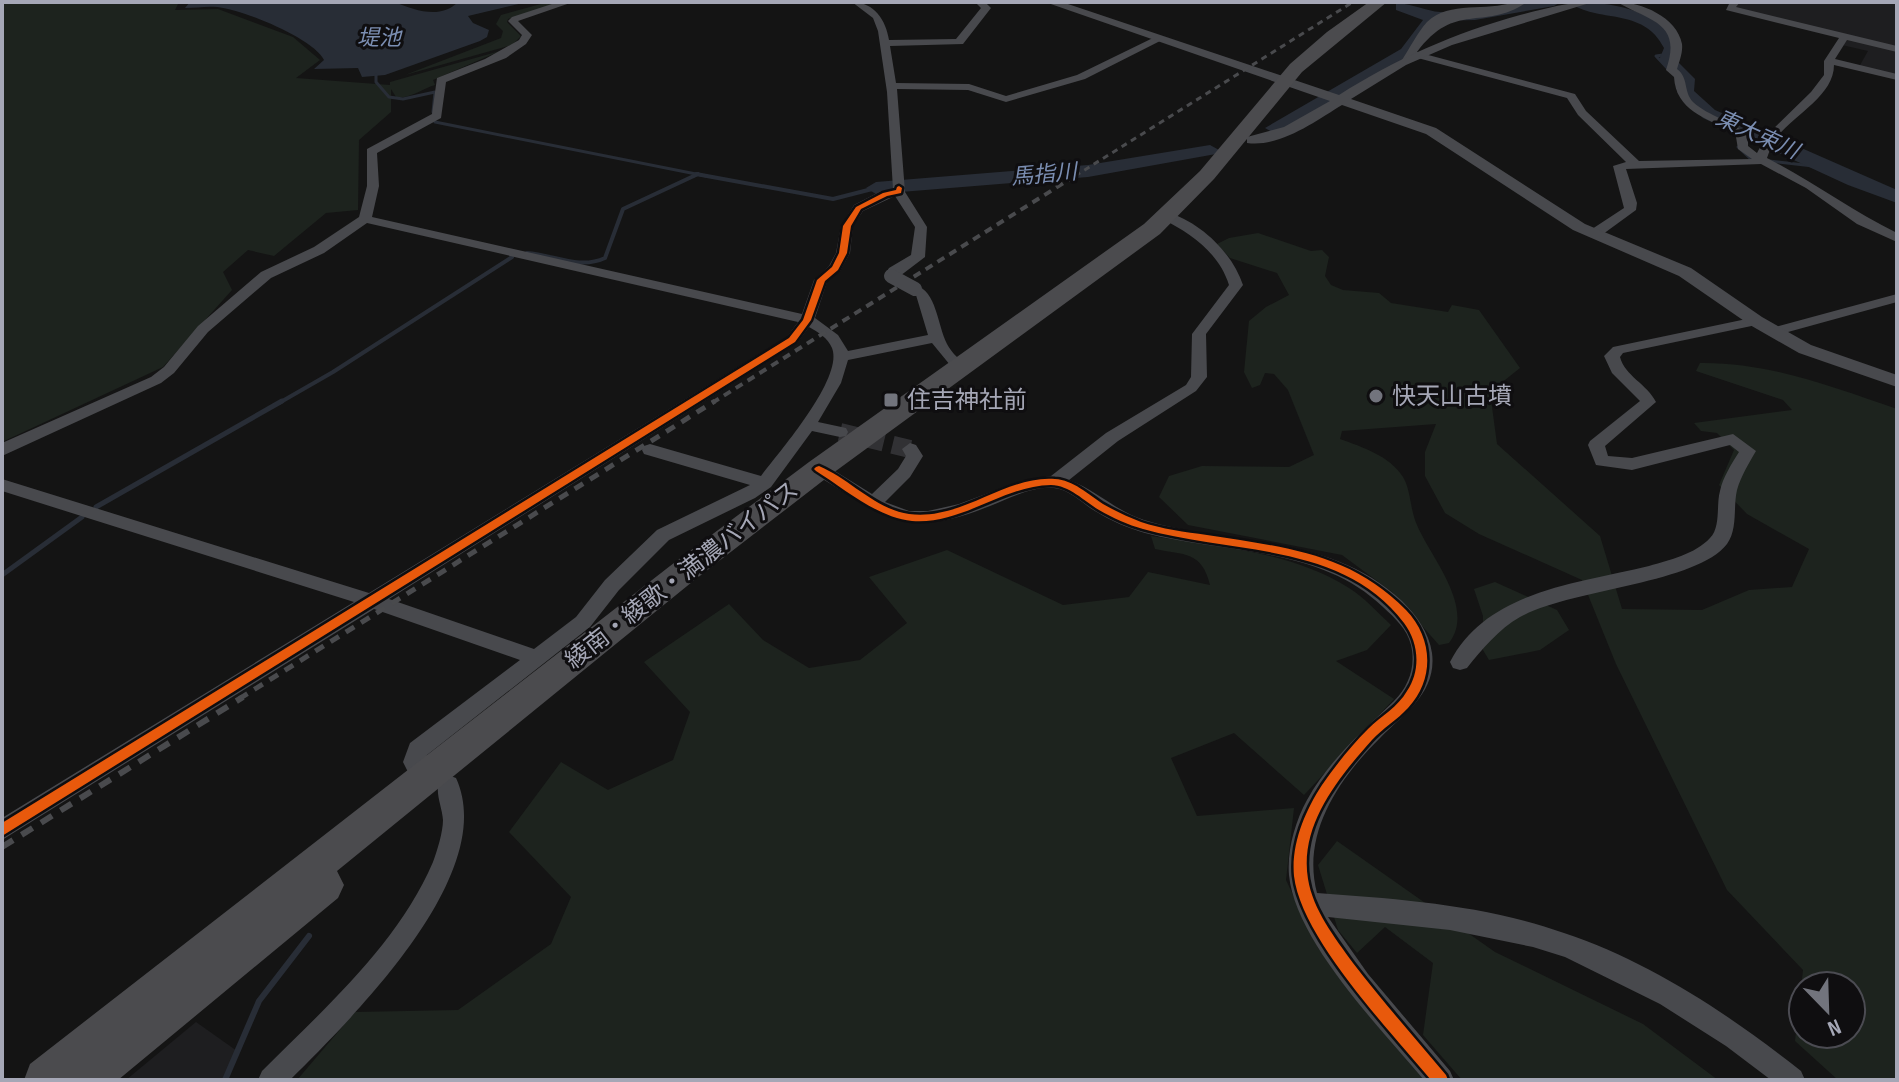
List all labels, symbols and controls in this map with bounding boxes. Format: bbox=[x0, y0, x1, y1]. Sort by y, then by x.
water label: 堤池 bbox=[357, 25, 403, 52]
water label: 東大束川 bbox=[1711, 105, 1805, 166]
water label: 馬指川 bbox=[1010, 159, 1080, 191]
place label: 快天山古墳 bbox=[1392, 382, 1512, 411]
place label: 住吉神社前 bbox=[907, 386, 1027, 415]
marker: 快天山古墳 bbox=[1367, 387, 1385, 405]
marker: 住吉神社前 bbox=[882, 391, 900, 409]
street label: 綾南・綾歌・満濃バイパス bbox=[560, 475, 804, 675]
north arrow bbox=[1787, 970, 1867, 1050]
text: N bbox=[1824, 1012, 1845, 1042]

